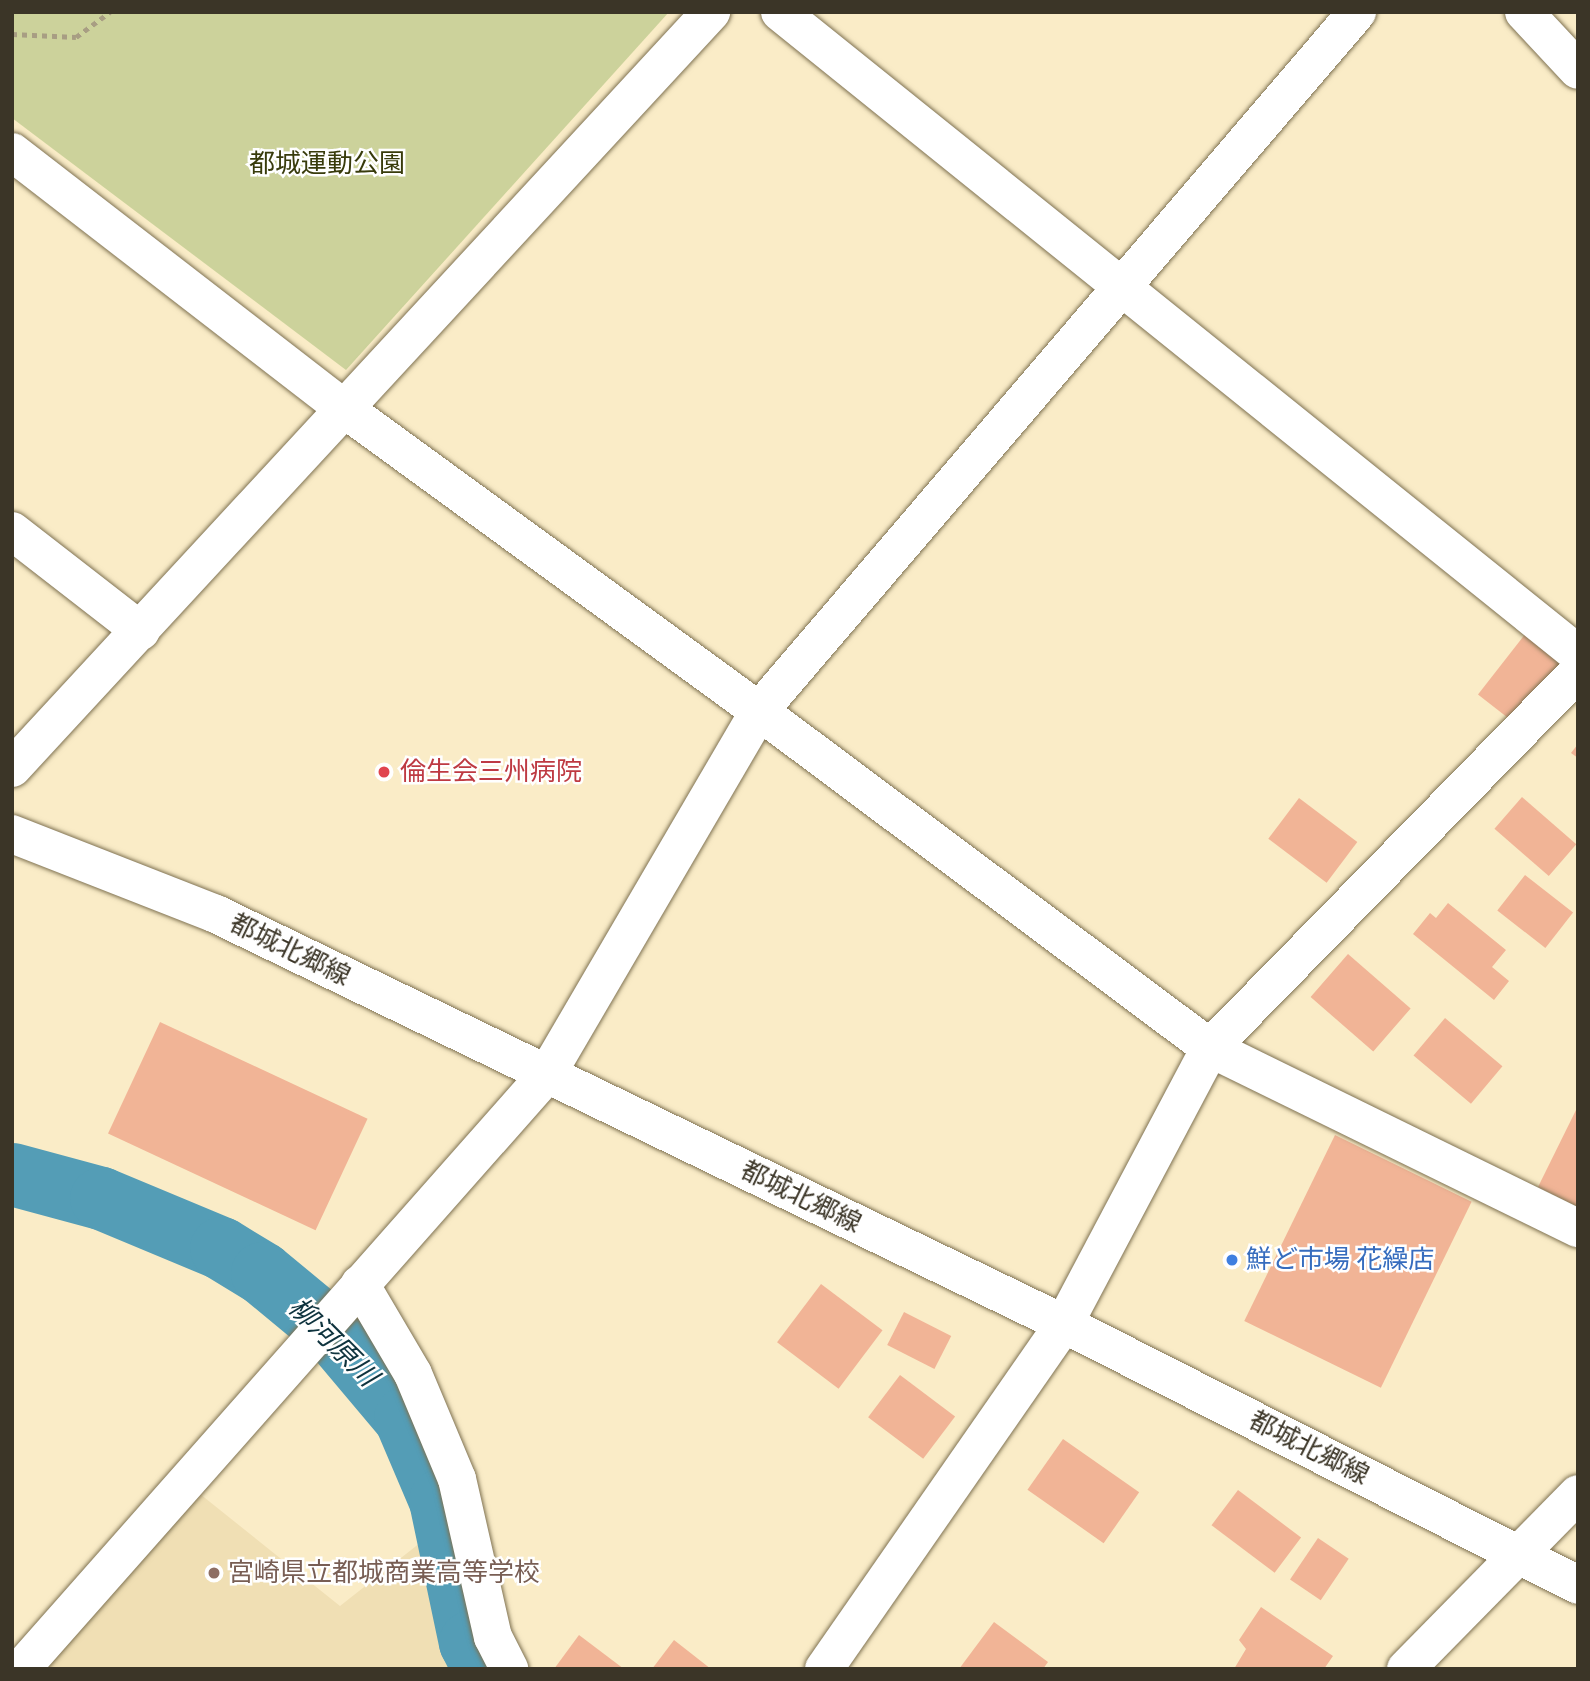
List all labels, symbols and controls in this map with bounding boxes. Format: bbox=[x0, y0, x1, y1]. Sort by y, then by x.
park label: 都城運動公園 bbox=[249, 148, 405, 180]
place label: 倫生会三州病院 bbox=[400, 756, 582, 788]
marker: 倫生会三州病院 bbox=[374, 762, 394, 782]
street label: 都城北郷線 bbox=[225, 907, 355, 993]
street label: 都城北郷線 bbox=[736, 1154, 866, 1240]
place label: 鮮ど市場 花繰店 bbox=[1246, 1244, 1434, 1276]
marker: 鮮ど市場 花繰店 bbox=[1224, 1252, 1240, 1268]
water label: 柳河原川 bbox=[282, 1291, 384, 1393]
street label: 都城北郷線 bbox=[1244, 1405, 1374, 1491]
place label: 宮崎県立都城商業高等学校 bbox=[228, 1557, 540, 1589]
marker: 宮崎県立都城商業高等学校 bbox=[206, 1565, 222, 1581]

